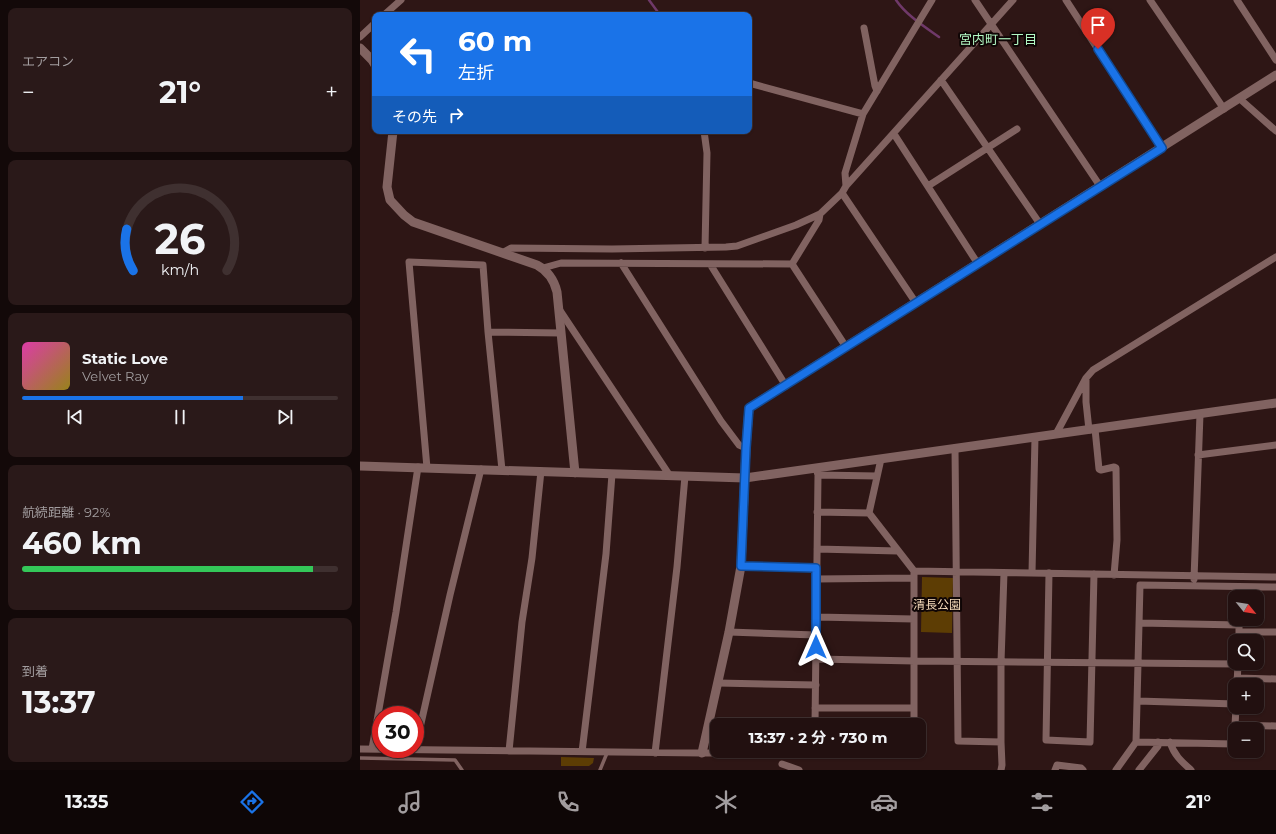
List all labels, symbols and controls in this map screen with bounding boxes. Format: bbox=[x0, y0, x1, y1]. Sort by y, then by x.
pin bbox=[1081, 8, 1115, 49]
icon: arrive bbox=[1087, 14, 1109, 36]
text: 60 m bbox=[458, 24, 532, 58]
icon: left bbox=[392, 28, 444, 80]
district label: 宮内町一丁目 bbox=[959, 31, 1037, 47]
text: エアコン bbox=[22, 53, 74, 69]
text: 左折 bbox=[458, 62, 494, 84]
text: 21° bbox=[159, 74, 201, 111]
text: − bbox=[22, 79, 35, 106]
text: + bbox=[325, 79, 338, 106]
icon: right bbox=[445, 104, 467, 126]
text: その先 bbox=[392, 107, 437, 126]
text: 26 bbox=[154, 213, 206, 263]
text: km/h bbox=[161, 260, 199, 278]
text: Static Love bbox=[82, 349, 168, 368]
text: Velvet Ray bbox=[82, 368, 149, 384]
icon: previous bbox=[64, 406, 86, 428]
icon: pause bbox=[169, 406, 191, 428]
icon: next bbox=[274, 406, 296, 428]
text: 航続距離 · 92% bbox=[22, 504, 110, 520]
text: 460 km bbox=[22, 525, 142, 562]
north arrow bbox=[1228, 590, 1264, 626]
map controls bbox=[1228, 590, 1264, 758]
park label: 清長公園 bbox=[913, 597, 961, 612]
position arrow bbox=[795, 626, 837, 668]
button: search bbox=[1228, 634, 1264, 670]
text: 到着 bbox=[22, 663, 48, 679]
button: + bbox=[1228, 678, 1264, 714]
text: 13:37 bbox=[22, 684, 95, 721]
speed limit sign: 30 bbox=[372, 706, 424, 758]
button: − bbox=[1228, 722, 1264, 758]
text: 13:37 · 2 分 · 730 m bbox=[748, 728, 888, 747]
icon: directions bbox=[238, 788, 266, 816]
icon: music bbox=[396, 788, 424, 816]
icon: phone bbox=[554, 788, 582, 816]
icon: climate bbox=[712, 788, 740, 816]
icon: car bbox=[870, 788, 898, 816]
icon: filters bbox=[1028, 788, 1056, 816]
text: 13:35 bbox=[65, 791, 109, 813]
text: 21° bbox=[1186, 791, 1211, 813]

